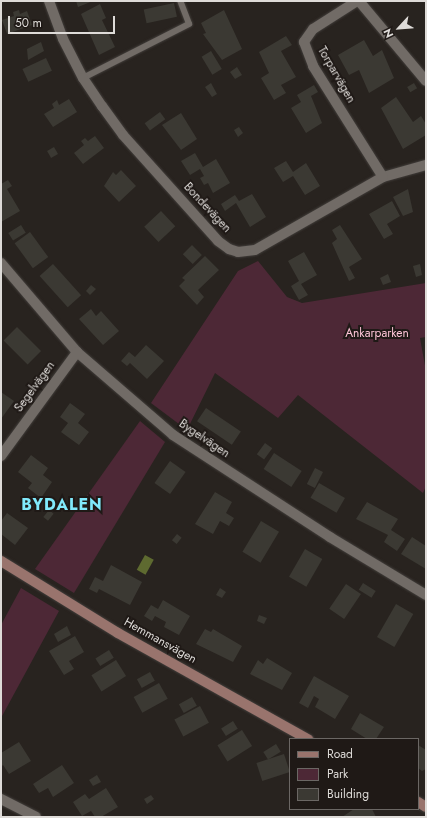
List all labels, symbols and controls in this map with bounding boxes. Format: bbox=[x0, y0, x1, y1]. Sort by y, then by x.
scale bar bbox=[10, 8, 117, 34]
north arrow bbox=[379, 8, 419, 48]
text: 50 m bbox=[15, 14, 42, 32]
text: N bbox=[379, 26, 397, 41]
street label: Torparvägen bbox=[314, 44, 358, 106]
street label: Bondevägen bbox=[180, 180, 234, 236]
park label: Ankarparken bbox=[345, 327, 409, 341]
street label: Segelvägen bbox=[12, 359, 58, 415]
street label: Bygelvägen bbox=[176, 417, 232, 461]
district label: BYDALEN bbox=[21, 495, 103, 515]
street label: Hemmansvägen bbox=[121, 615, 199, 667]
legend bbox=[289, 738, 419, 810]
text: Road bbox=[327, 745, 353, 763]
text: Park bbox=[327, 765, 348, 783]
text: Building bbox=[327, 785, 369, 803]

